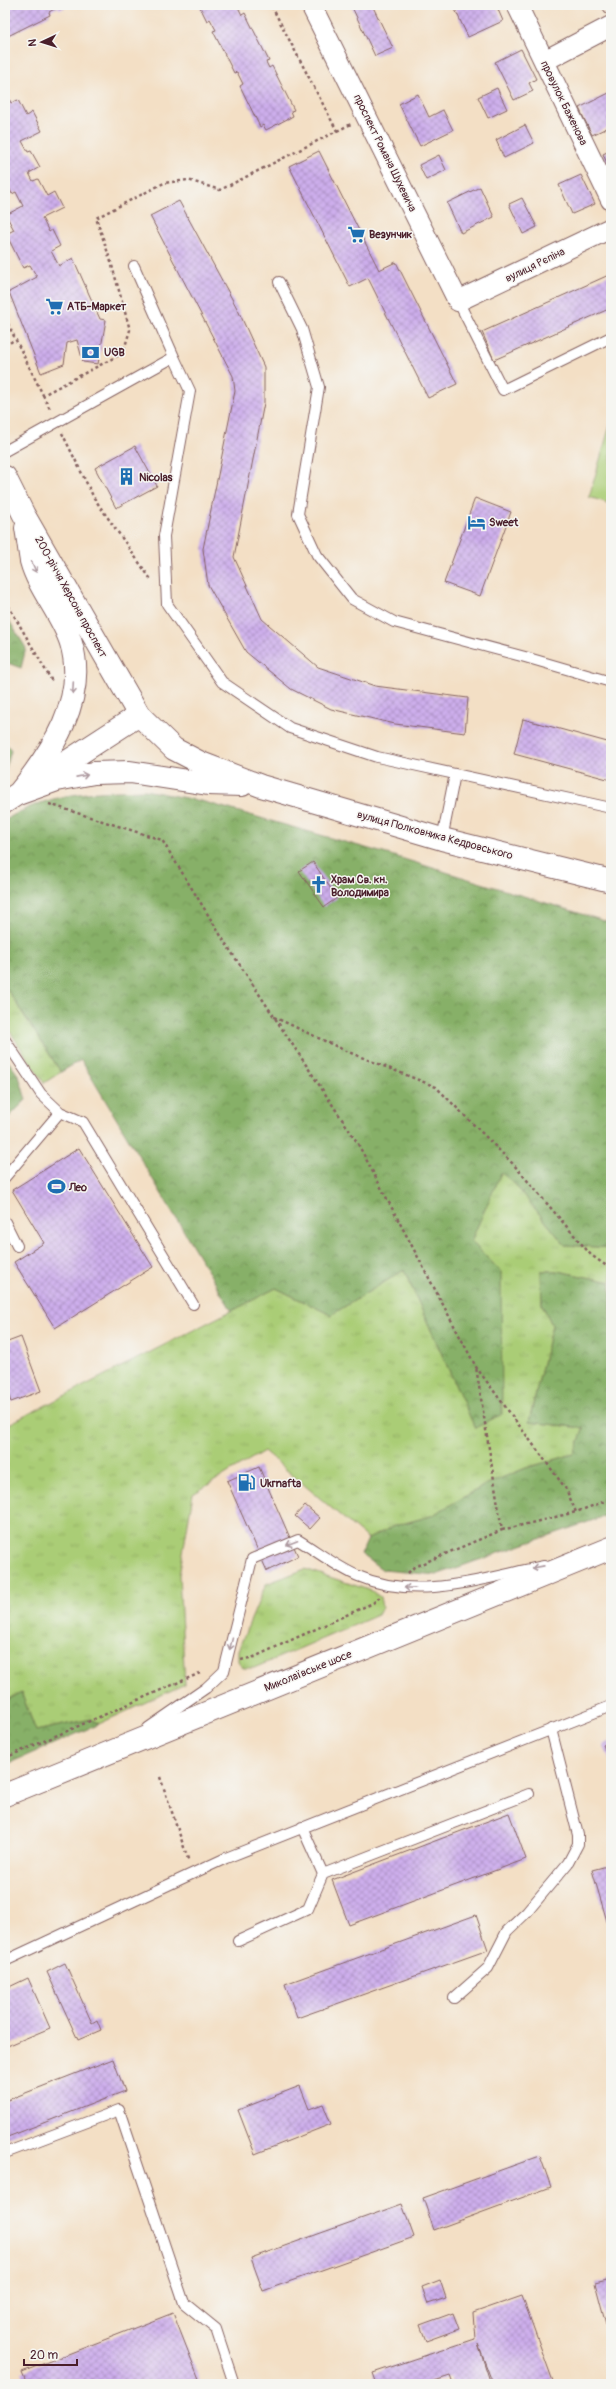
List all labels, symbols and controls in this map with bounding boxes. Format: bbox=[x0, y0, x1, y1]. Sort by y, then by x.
north arrow bbox=[22, 22, 62, 62]
text: N bbox=[26, 38, 39, 47]
street label: провулок Баженова bbox=[538, 59, 590, 147]
street label: проспект Романа Шухевича bbox=[351, 92, 419, 214]
supermarket icon: Везунчик bbox=[346, 224, 366, 244]
place label: Везунчик bbox=[369, 228, 413, 241]
street label: вулиця Рєпіна bbox=[503, 245, 567, 285]
supermarket icon: АТБ-Маркет bbox=[44, 296, 64, 316]
place label: АТБ-Маркет bbox=[67, 300, 127, 313]
bank icon: UGB bbox=[81, 342, 101, 362]
place label: UGB bbox=[104, 346, 125, 359]
building icon: Nicolas bbox=[116, 467, 136, 487]
place label: Nicolas bbox=[139, 471, 173, 484]
hotel icon: Sweet bbox=[466, 512, 486, 532]
place label: Sweet bbox=[489, 516, 519, 529]
street label: 200-річчя Херсона проспект bbox=[32, 534, 110, 661]
one-way arrow bbox=[31, 560, 38, 572]
one-way arrow bbox=[69, 681, 76, 694]
one-way arrow bbox=[76, 771, 89, 779]
street label: вулиця Полковника Кедровського bbox=[356, 808, 514, 862]
place label: Храм Св. кн. Володимира bbox=[331, 873, 389, 899]
church icon: Храм Св. кн. Володимира bbox=[308, 875, 328, 895]
sports icon: Лео bbox=[46, 1177, 66, 1197]
place label: Лео bbox=[68, 1181, 87, 1194]
fuel station icon: Ukrnafta bbox=[237, 1473, 257, 1493]
place label: Ukrnafta bbox=[260, 1477, 301, 1490]
one-way arrow bbox=[286, 1539, 298, 1547]
one-way arrow bbox=[531, 1564, 544, 1572]
one-way arrow bbox=[404, 1584, 417, 1591]
one-way arrow bbox=[226, 1637, 234, 1650]
street label: Миколаївське шосе bbox=[262, 1647, 354, 1694]
scale bar bbox=[24, 2341, 77, 2367]
text: 20 m bbox=[30, 2348, 59, 2363]

